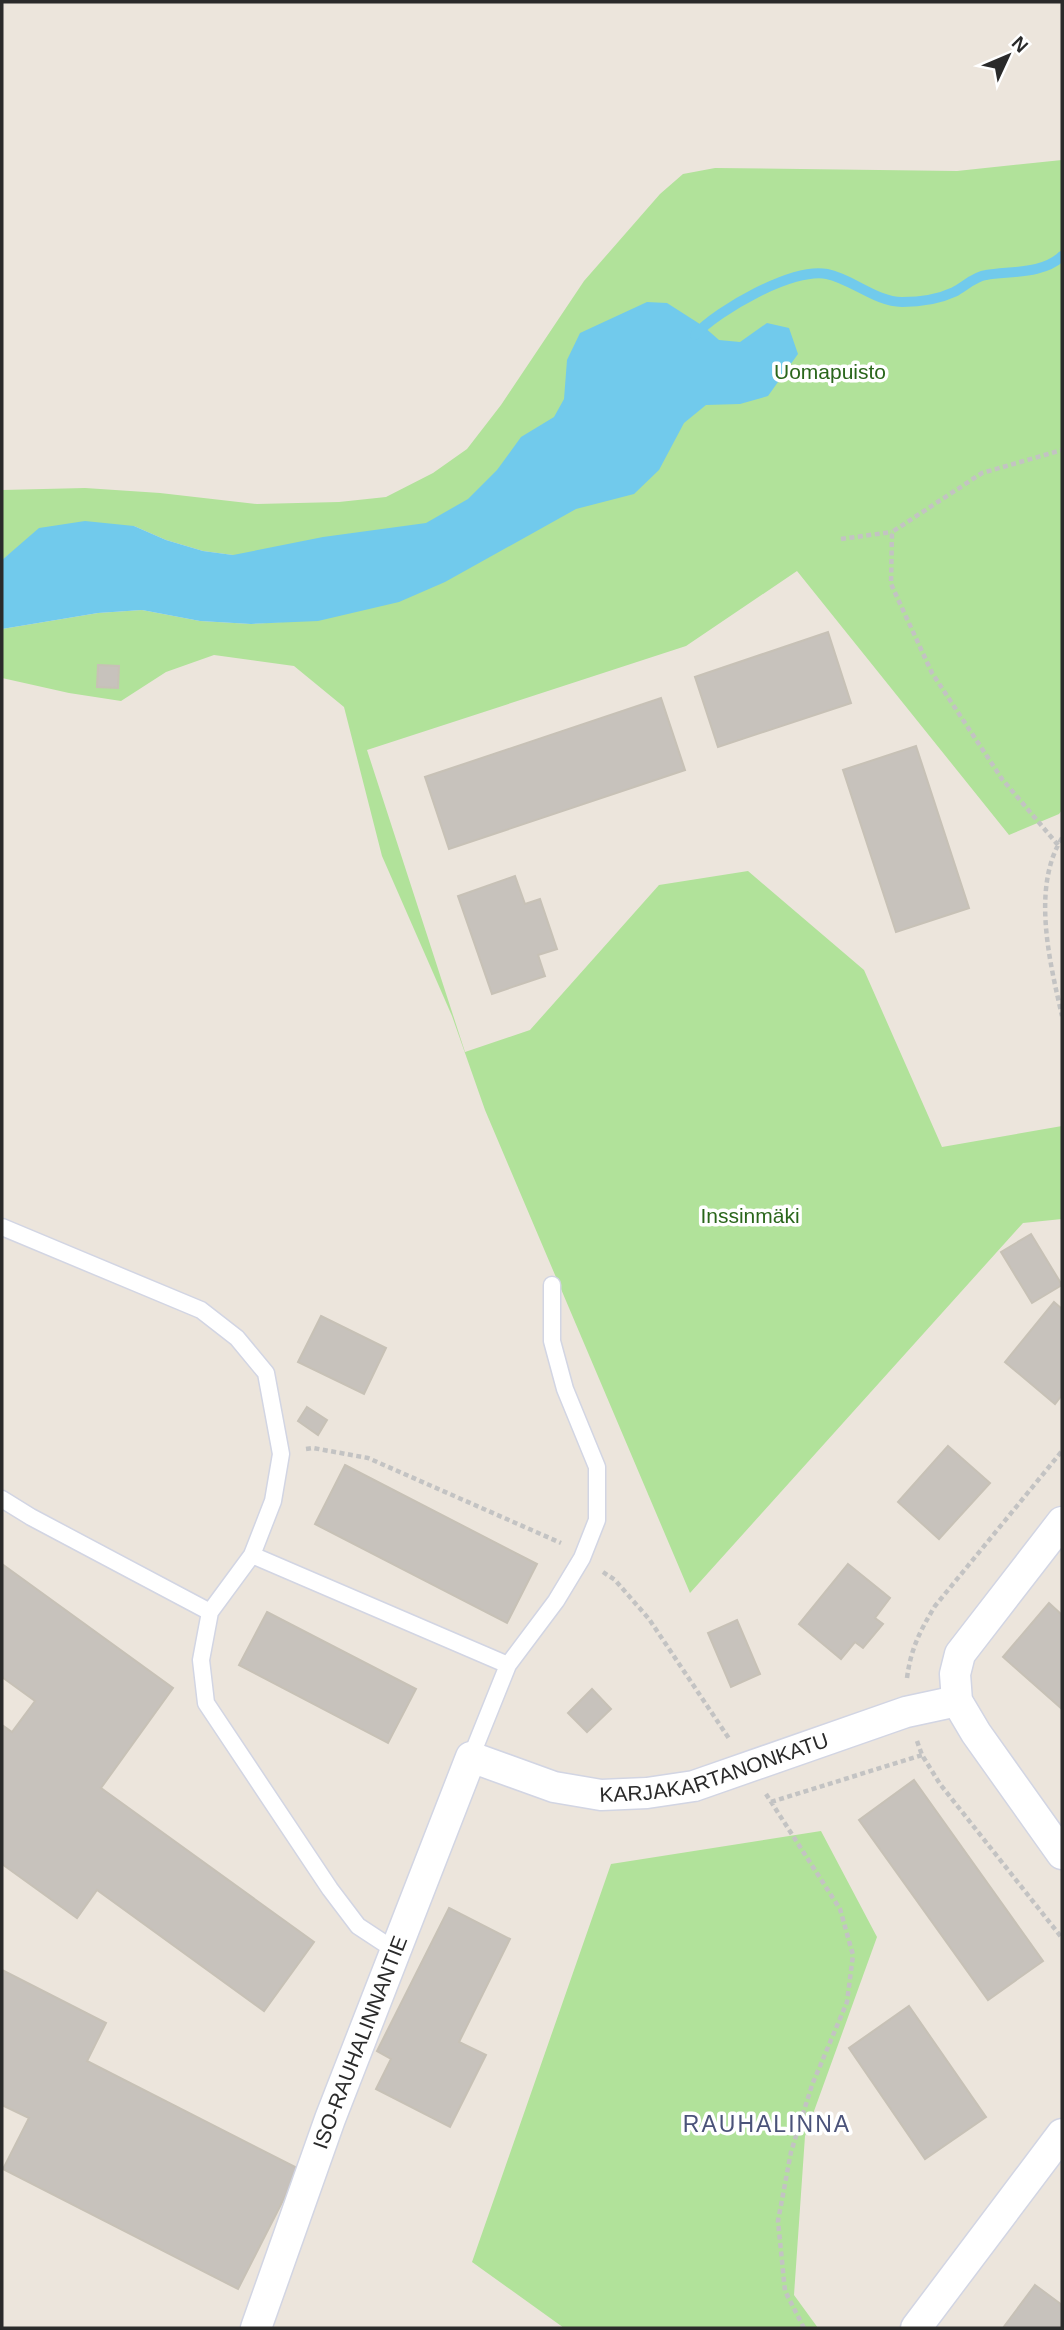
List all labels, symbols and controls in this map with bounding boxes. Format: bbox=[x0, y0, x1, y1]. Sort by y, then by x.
north arrow bbox=[973, 21, 1043, 91]
text: N bbox=[1008, 32, 1032, 57]
park label: Uomapuisto bbox=[774, 360, 886, 383]
park label: Inssinmäki bbox=[700, 1204, 800, 1227]
street label: KARJAKARTANONKATU bbox=[599, 1728, 832, 1806]
street label: ISO-RAUHALINNANTIE bbox=[308, 1932, 411, 2152]
district label: RAUHALINNA bbox=[683, 2111, 851, 2137]

